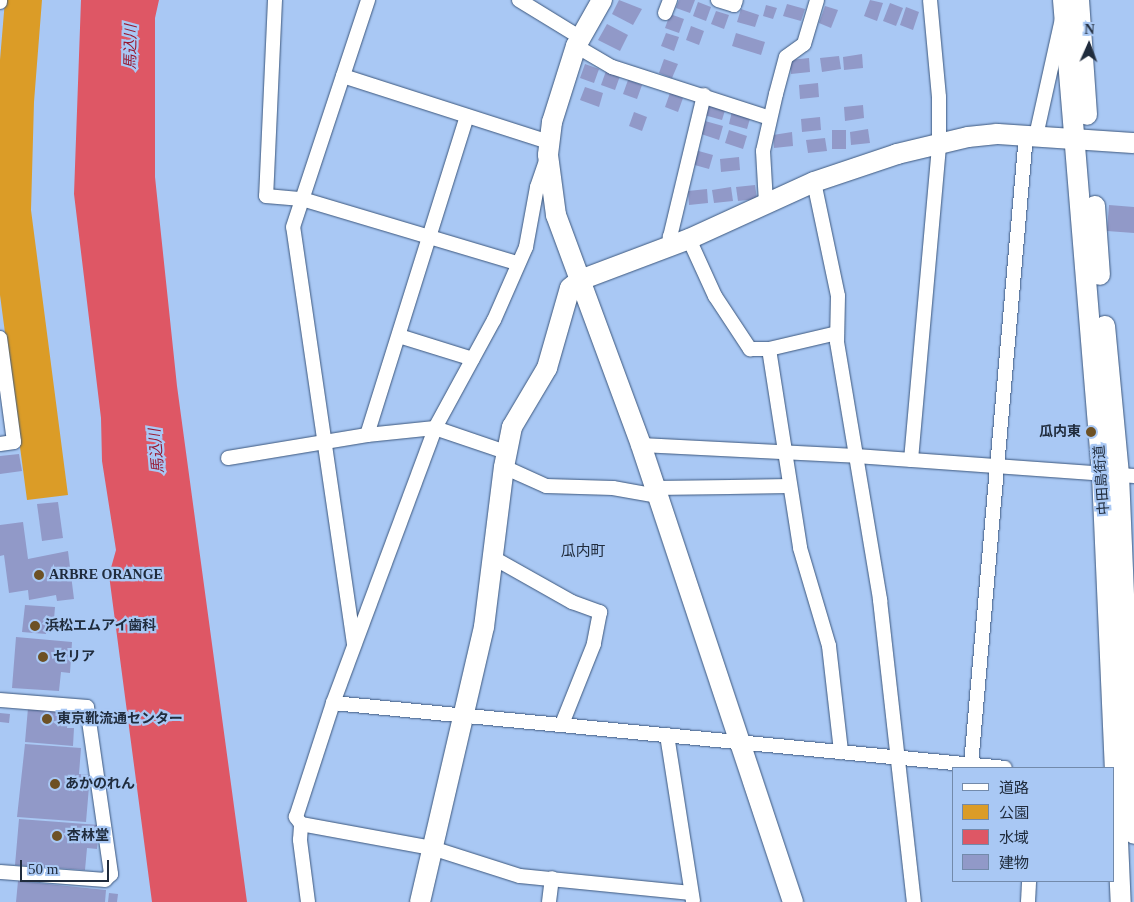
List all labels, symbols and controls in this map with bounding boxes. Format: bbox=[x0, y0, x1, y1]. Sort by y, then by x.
north arrow bbox=[1064, 20, 1114, 70]
text: N bbox=[1084, 22, 1095, 37]
water label: 馬込川 bbox=[122, 24, 140, 70]
place label: 瓜内東 bbox=[1039, 424, 1081, 440]
marker: 瓜内東 bbox=[1085, 426, 1097, 438]
water label: 馬込川 bbox=[146, 428, 168, 474]
street label: 中田島街道 bbox=[1091, 444, 1113, 516]
district label: 瓜内町 bbox=[561, 543, 605, 561]
place label: ARBRE ORANGE bbox=[49, 567, 163, 583]
marker: ARBRE ORANGE bbox=[33, 569, 45, 581]
place label: 浜松エムアイ歯科 bbox=[45, 618, 157, 634]
marker: 浜松エムアイ歯科 bbox=[29, 620, 41, 632]
place label: セリア bbox=[53, 649, 95, 665]
marker: セリア bbox=[37, 651, 49, 663]
place label: 東京靴流通センター bbox=[57, 711, 183, 727]
marker: 東京靴流通センター bbox=[41, 713, 53, 725]
legend bbox=[952, 767, 1114, 882]
place label: あかのれん bbox=[65, 776, 135, 792]
marker: あかのれん bbox=[49, 778, 61, 790]
text: 道路 bbox=[999, 780, 1029, 796]
text: 公園 bbox=[999, 805, 1029, 821]
place label: 杏林堂 bbox=[67, 828, 109, 844]
marker: 杏林堂 bbox=[51, 830, 63, 842]
text: 水域 bbox=[999, 830, 1029, 846]
scale bar bbox=[22, 850, 111, 882]
text: 建物 bbox=[999, 855, 1029, 871]
text: 50 m bbox=[28, 861, 58, 877]

